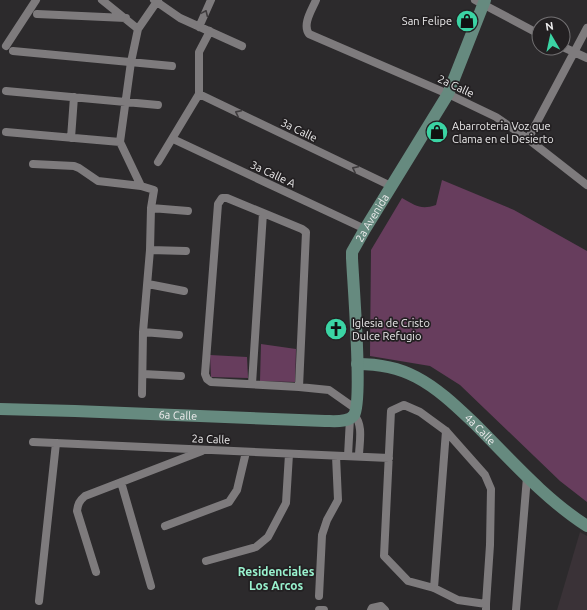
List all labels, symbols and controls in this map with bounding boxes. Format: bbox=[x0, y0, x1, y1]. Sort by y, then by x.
shop icon: San Felipe bbox=[454, 8, 480, 34]
one-way arrow bbox=[200, 10, 208, 18]
place label: San Felipe bbox=[402, 15, 452, 27]
north arrow bbox=[531, 16, 571, 56]
text: N bbox=[544, 20, 554, 33]
street label: 2a Calle bbox=[436, 72, 476, 100]
one-way arrow bbox=[235, 110, 242, 118]
street label: 3a Calle bbox=[279, 116, 319, 144]
shop icon: Abarroteria Voz que Clama en el Desierto bbox=[424, 119, 450, 145]
place label: Abarroteria Voz que Clama en el Desierto bbox=[452, 120, 554, 145]
street label: 3a Calle A bbox=[249, 158, 298, 190]
one-way arrow bbox=[352, 166, 360, 174]
street label: 2a Avenida bbox=[353, 192, 391, 244]
church icon: Iglesia de Cristo Dulce Refugio bbox=[323, 316, 349, 342]
place label: Iglesia de Cristo Dulce Refugio bbox=[352, 317, 430, 342]
street label: 6a Calle bbox=[158, 408, 197, 422]
street label: 4a Calle bbox=[462, 412, 498, 447]
street label: 2a Calle bbox=[191, 432, 231, 446]
district label: Residenciales Los Arcos bbox=[238, 565, 315, 592]

